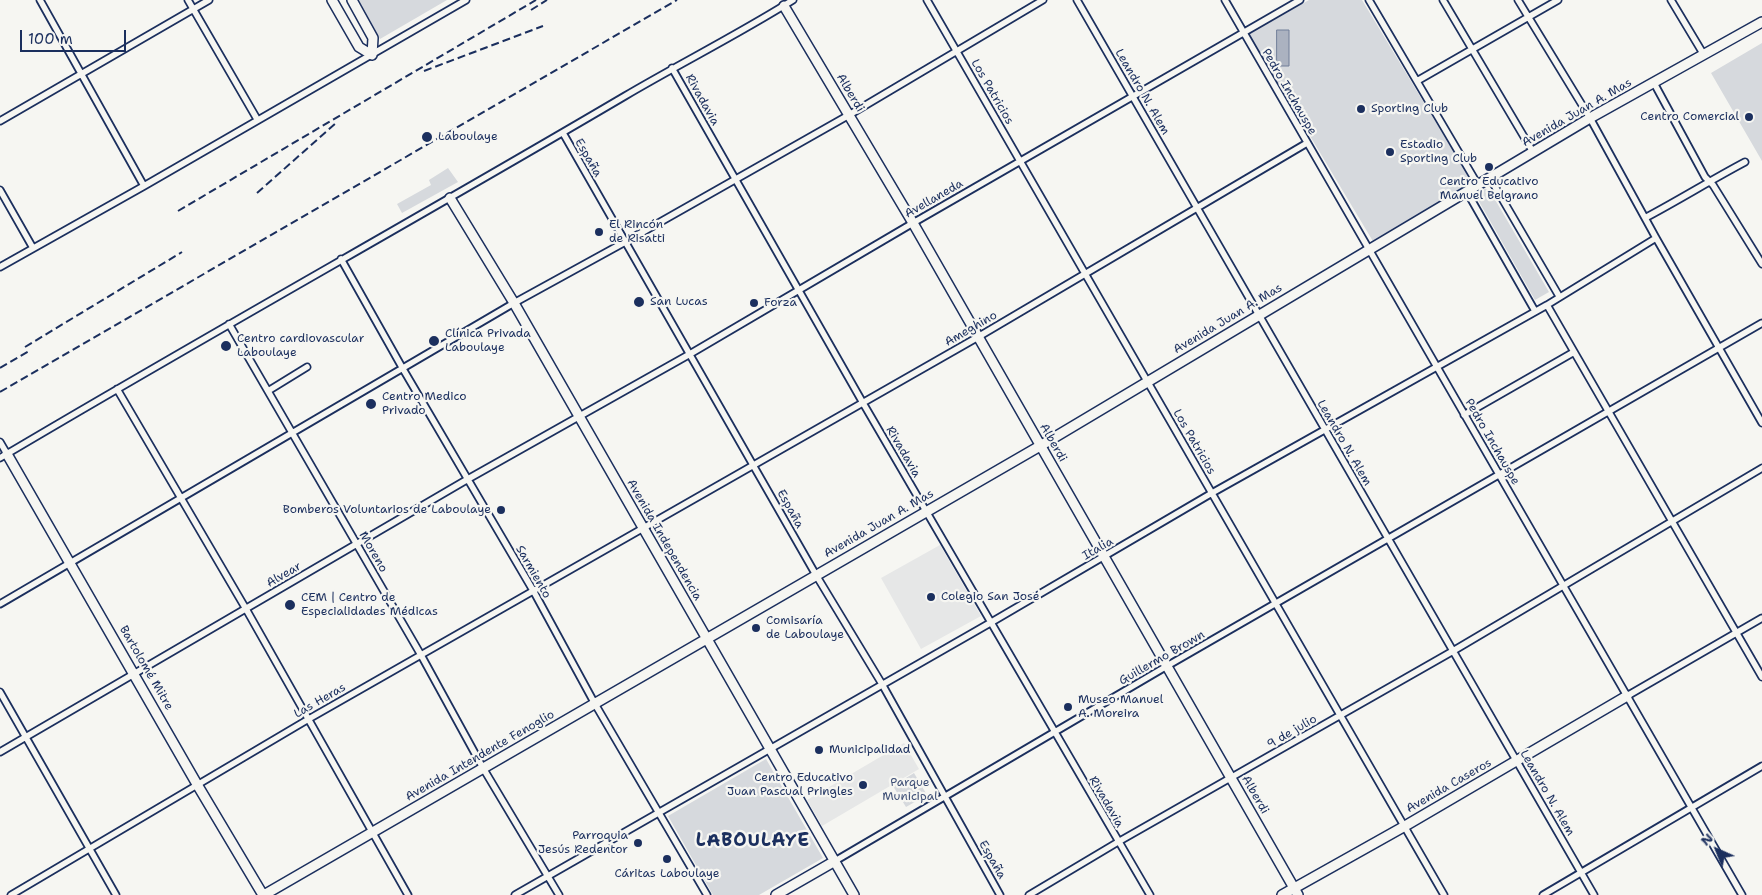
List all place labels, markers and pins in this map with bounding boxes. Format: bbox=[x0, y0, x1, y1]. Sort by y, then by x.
place label: Sporting Club bbox=[1371, 102, 1448, 116]
marker: Sporting Club bbox=[1355, 103, 1367, 115]
place label: Centro Comercial bbox=[1640, 110, 1739, 124]
marker: Centro Comercial bbox=[1743, 111, 1755, 123]
marker: Laboulaye bbox=[420, 130, 434, 144]
place label: Laboulaye bbox=[438, 130, 498, 144]
place label: Estadio Sporting Club bbox=[1400, 138, 1477, 166]
marker: Estadio Sporting Club bbox=[1384, 146, 1396, 158]
marker: Centro Educativo Manuel Belgrano bbox=[1483, 161, 1495, 173]
place label: Centro Educativo Manuel Belgrano bbox=[1440, 175, 1538, 203]
place label: El Rincón de Risatti bbox=[609, 218, 665, 246]
marker: El Rincón de Risatti bbox=[593, 226, 605, 238]
marker: San Lucas bbox=[632, 295, 646, 309]
place label: San Lucas bbox=[650, 295, 708, 309]
place label: Forza bbox=[764, 296, 797, 310]
marker: Forza bbox=[748, 297, 760, 309]
place label: Clínica Privada Laboulaye bbox=[445, 327, 531, 355]
place label: Centro cardiovascular Laboulaye bbox=[237, 332, 364, 360]
marker: Clínica Privada Laboulaye bbox=[427, 334, 441, 348]
marker: Centro cardiovascular Laboulaye bbox=[219, 339, 233, 353]
place label: Centro Medico Privado bbox=[382, 390, 466, 418]
marker: Centro Medico Privado bbox=[364, 397, 378, 411]
place label: Bomberos Voluntarios de Laboulaye bbox=[283, 503, 491, 517]
marker: Bomberos Voluntarios de Laboulaye bbox=[495, 504, 507, 516]
place label: Colegio San José bbox=[941, 590, 1039, 604]
place label: CEM | Centro de Especialidades Médicas bbox=[301, 591, 438, 619]
marker: Colegio San José bbox=[925, 591, 937, 603]
marker: CEM | Centro de Especialidades Médicas bbox=[283, 598, 297, 612]
place label: Comisaría de Laboulaye bbox=[766, 614, 844, 642]
marker: Comisaría de Laboulaye bbox=[750, 622, 762, 634]
place label: Museo Manuel A. Moreira bbox=[1078, 693, 1163, 721]
marker: Museo Manuel A. Moreira bbox=[1062, 701, 1074, 713]
place label: Municipalidad bbox=[829, 743, 910, 757]
marker: Municipalidad bbox=[813, 744, 825, 756]
place label: Centro Educativo Juan Pascual Pringles bbox=[727, 771, 853, 799]
marker: Centro Educativo Juan Pascual Pringles bbox=[857, 779, 869, 791]
place label: Parroquia Jesús Redentor bbox=[538, 829, 628, 857]
marker: Parroquia Jesús Redentor bbox=[632, 837, 644, 849]
marker: Cáritas Laboulaye bbox=[661, 853, 673, 865]
place label: Cáritas Laboulaye bbox=[614, 867, 720, 881]

